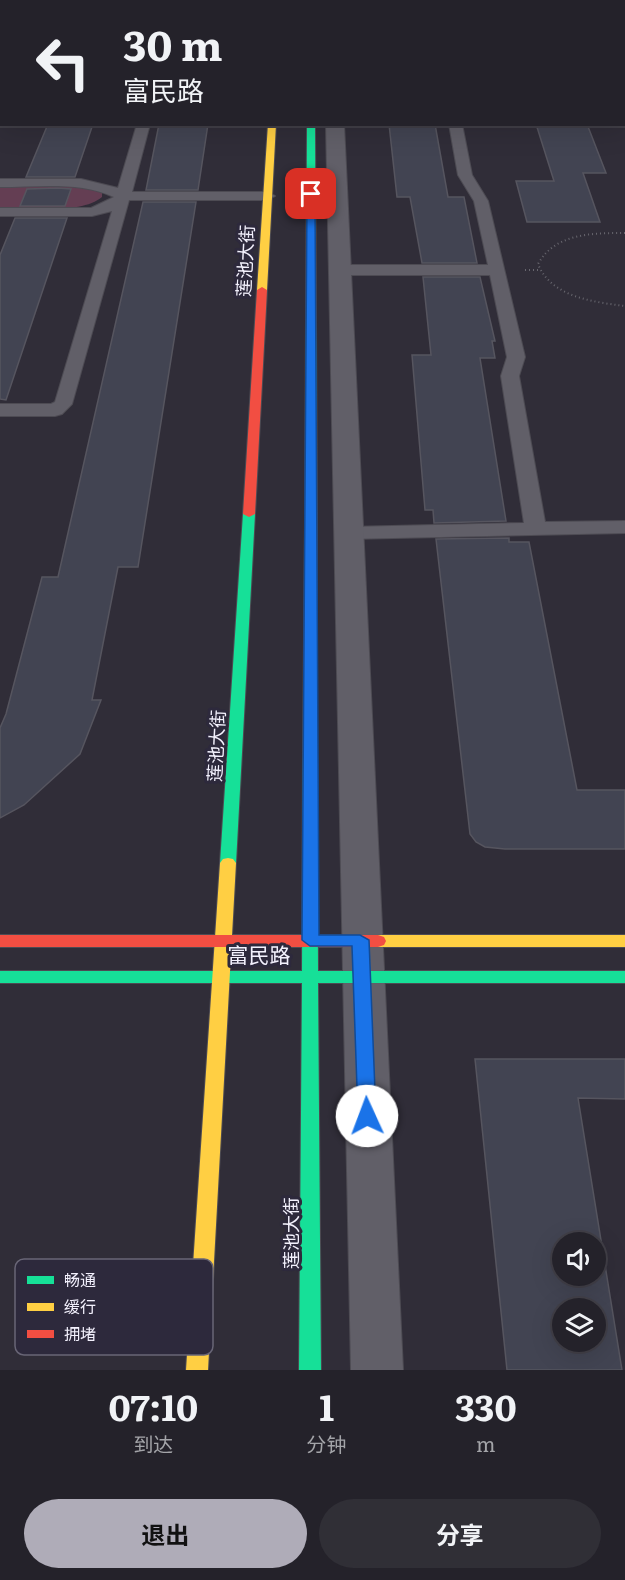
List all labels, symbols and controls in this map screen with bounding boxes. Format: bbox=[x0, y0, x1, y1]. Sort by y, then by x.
text: 30 m bbox=[123, 12, 223, 74]
icon: left bbox=[24, 24, 102, 102]
text: 富民路 bbox=[123, 69, 204, 109]
pin bbox=[285, 168, 336, 219]
icon: arrive bbox=[294, 177, 327, 210]
street label: 莲池大街 bbox=[229, 224, 260, 298]
street label: 莲池大街 bbox=[200, 709, 231, 783]
street label: 富民路 bbox=[228, 938, 291, 969]
position arrow bbox=[335, 1084, 399, 1148]
street label: 莲池大街 bbox=[277, 1197, 304, 1269]
map controls bbox=[552, 1232, 606, 1352]
button: sound bbox=[552, 1232, 606, 1286]
legend bbox=[15, 1259, 213, 1355]
text: 畅通 bbox=[64, 1267, 96, 1291]
text: 缓行 bbox=[64, 1294, 96, 1318]
button: layers bbox=[552, 1298, 606, 1352]
text: 拥堵 bbox=[64, 1321, 96, 1345]
text: 07:10 bbox=[108, 1379, 198, 1432]
text: 1 bbox=[319, 1379, 334, 1432]
text: 330 bbox=[455, 1379, 517, 1432]
text: 到达 bbox=[133, 1428, 173, 1458]
text: 分钟 bbox=[307, 1428, 347, 1458]
text: m bbox=[476, 1428, 495, 1458]
button: 退出 bbox=[24, 1499, 307, 1568]
button: 分享 bbox=[319, 1499, 601, 1568]

